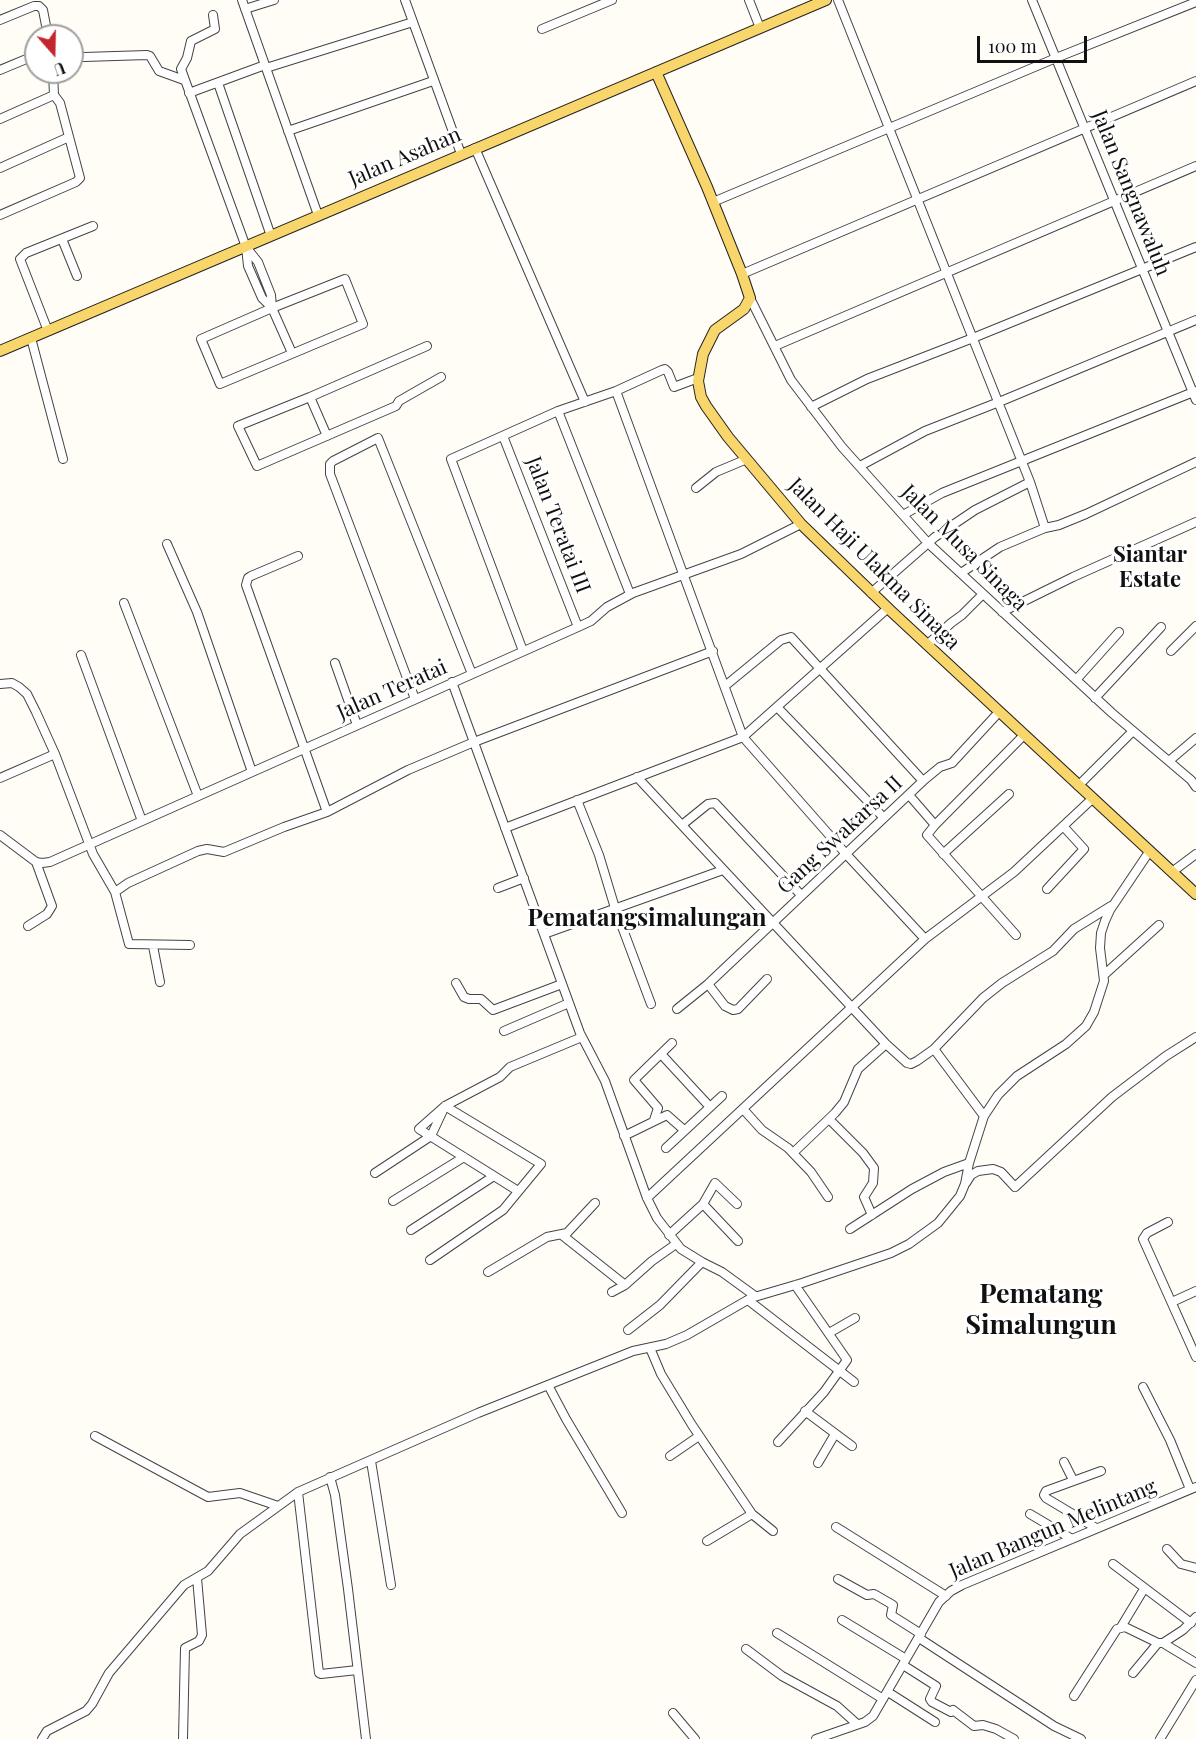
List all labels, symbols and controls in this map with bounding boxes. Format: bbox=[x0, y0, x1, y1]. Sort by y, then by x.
north arrow bbox=[24, 24, 84, 84]
scale bar bbox=[980, 24, 1090, 62]
text: 100 m bbox=[988, 34, 1037, 58]
text: U bbox=[51, 58, 68, 81]
street label: Jalan Sangnawaluh bbox=[1086, 107, 1176, 279]
street label: Jalan Asahan bbox=[345, 122, 465, 192]
street label: Jalan Teratai III bbox=[520, 453, 596, 597]
street label: Jalan Haji Ulakma Sinaga bbox=[783, 473, 965, 655]
street label: Jalan Musa Sinaga bbox=[896, 480, 1032, 616]
district label: Siantar Estate bbox=[1113, 542, 1187, 594]
street label: Jalan Teratai bbox=[333, 655, 451, 725]
street label: Gang Swakarsa II bbox=[772, 771, 908, 899]
district label: Pematangsimalungan bbox=[527, 905, 767, 933]
district label: Pematang Simalungun bbox=[965, 1279, 1117, 1342]
street label: Jalan Bangun Melintang bbox=[946, 1474, 1160, 1584]

